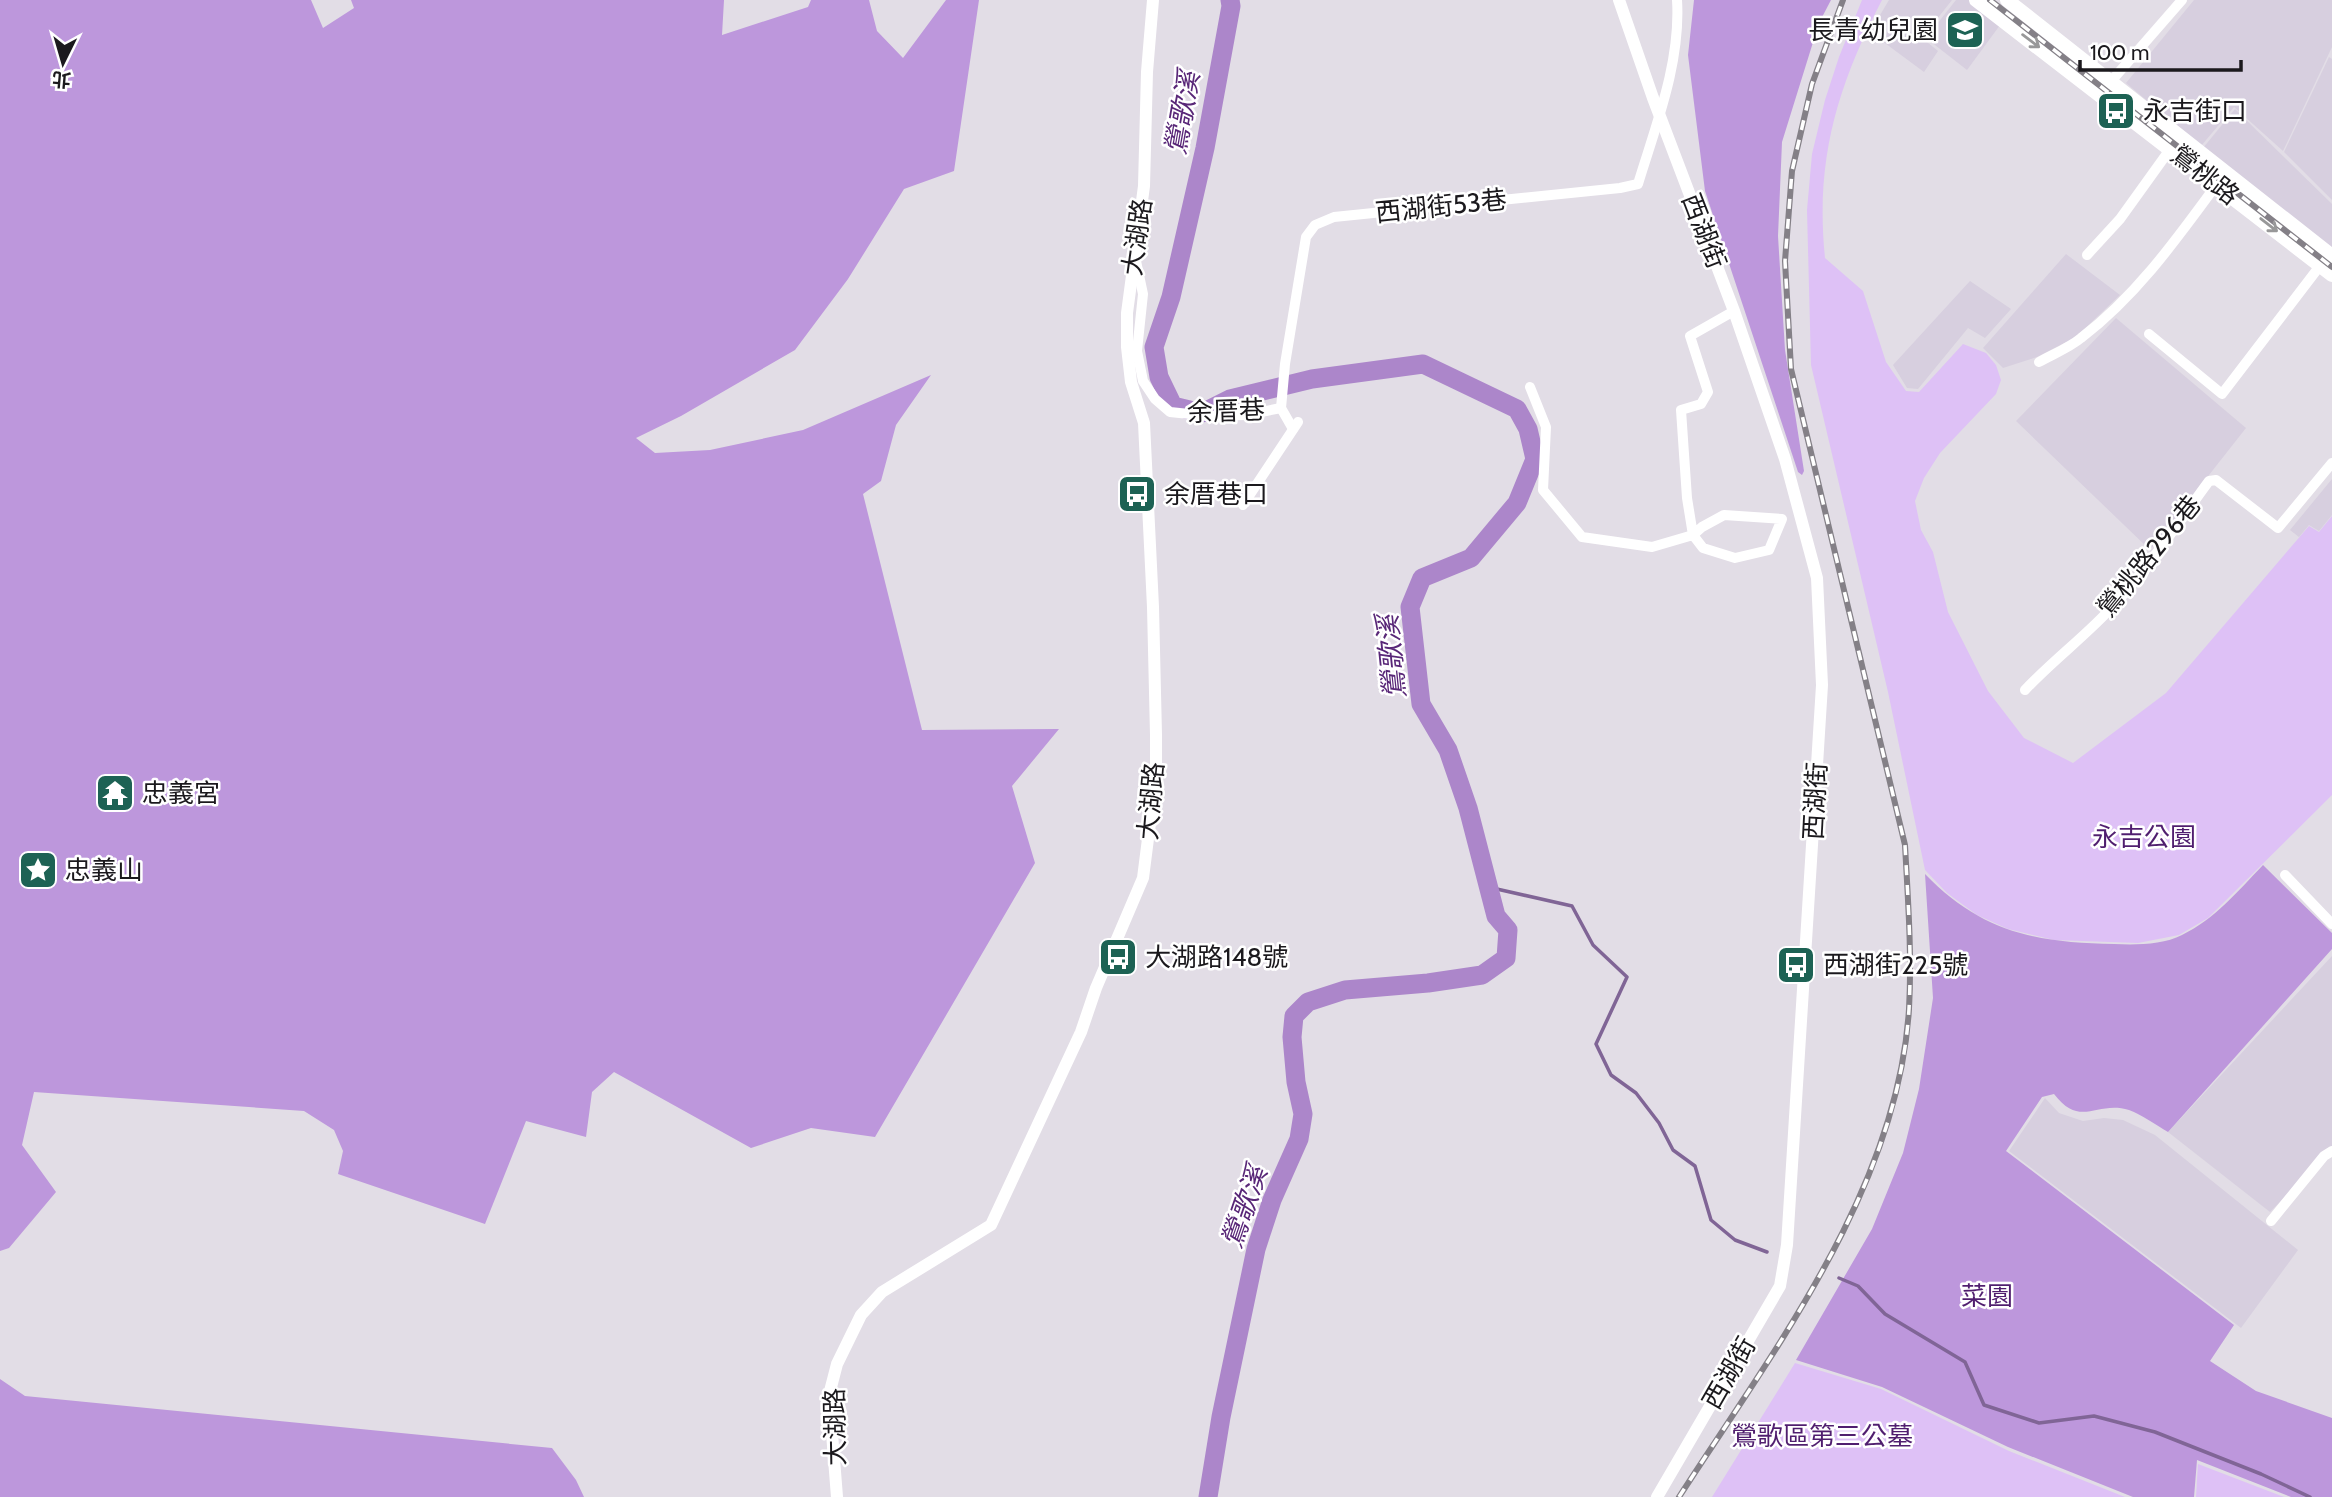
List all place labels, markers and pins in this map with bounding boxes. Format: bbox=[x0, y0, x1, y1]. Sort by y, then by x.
school or university icon: 長青幼兒園 bbox=[1944, 9, 1986, 51]
place label: 長青幼兒園 bbox=[1808, 14, 1938, 46]
bus stop icon: 永吉街口 bbox=[2095, 90, 2137, 132]
place label: 永吉街口 bbox=[2143, 95, 2247, 127]
bus stop icon: 余厝巷口 bbox=[1116, 473, 1158, 515]
place label: 余厝巷口 bbox=[1164, 478, 1268, 510]
temple icon: 忠義宮 bbox=[94, 772, 136, 814]
place label: 忠義宮 bbox=[142, 777, 220, 809]
place icon: 忠義山 bbox=[17, 849, 59, 891]
place label: 忠義山 bbox=[65, 854, 143, 886]
bus stop icon: 大湖路148號 bbox=[1097, 936, 1139, 978]
place label: 大湖路148號 bbox=[1145, 941, 1288, 973]
bus stop icon: 西湖街225號 bbox=[1775, 944, 1817, 986]
place label: 西湖街225號 bbox=[1823, 949, 1968, 981]

